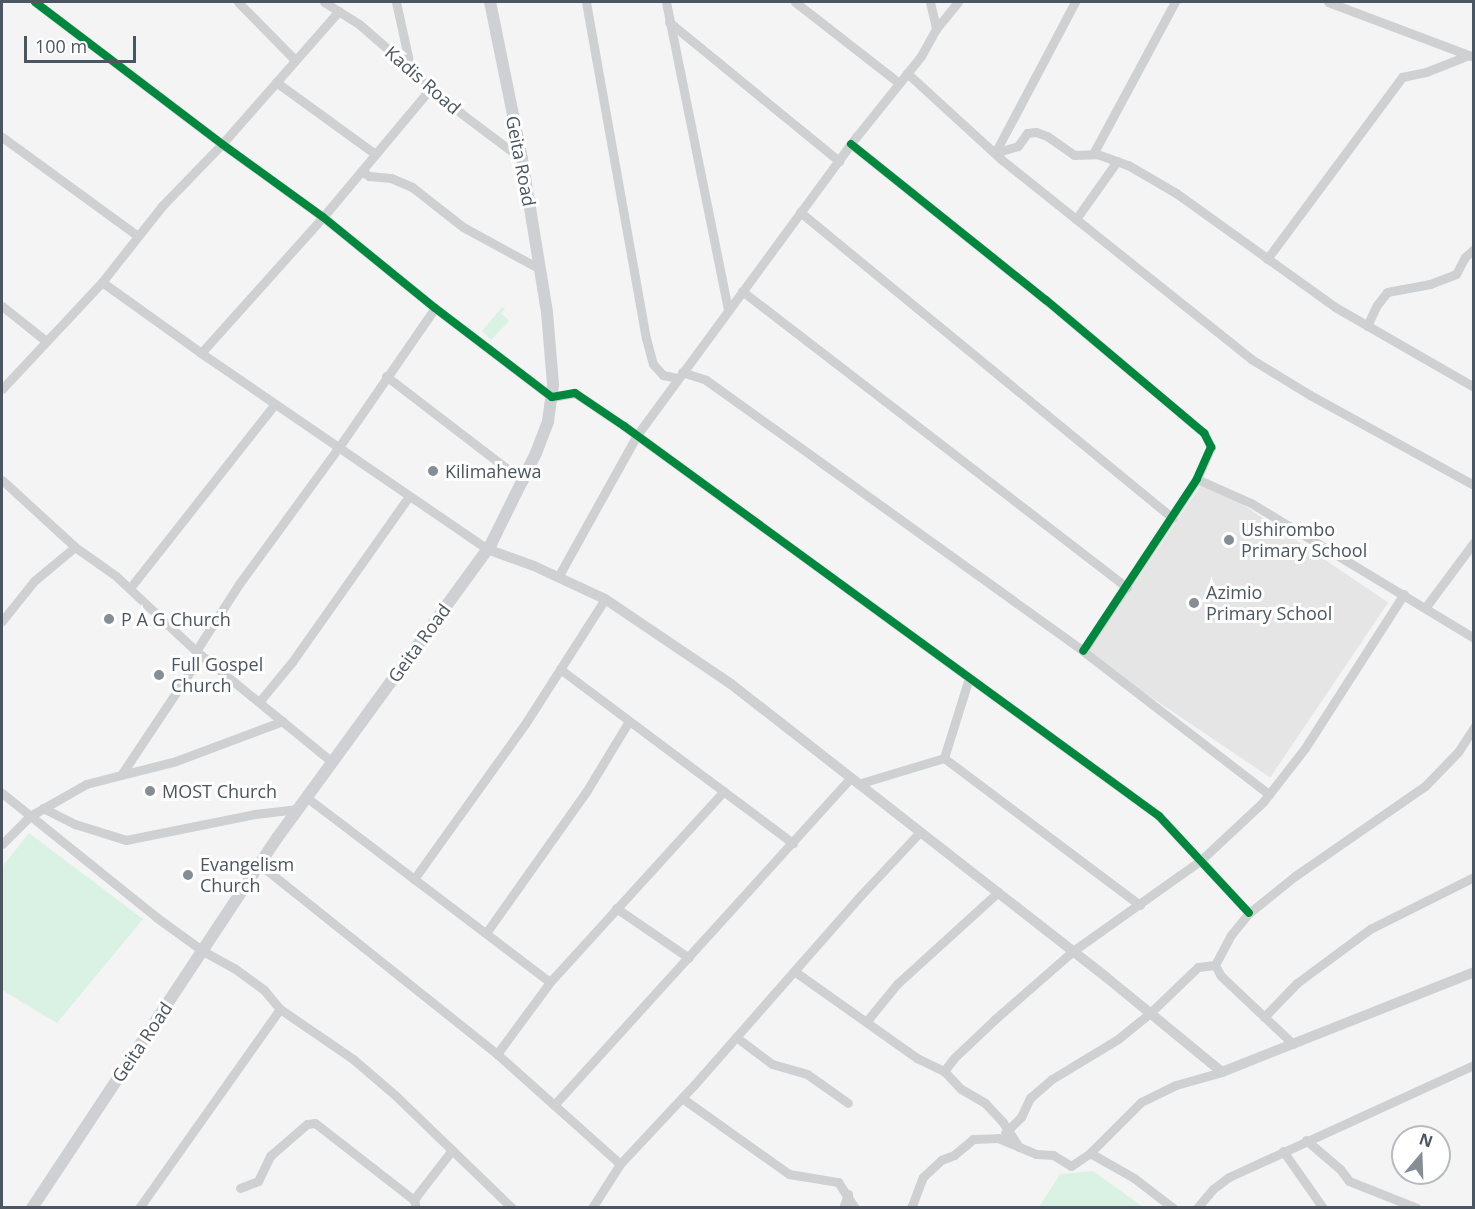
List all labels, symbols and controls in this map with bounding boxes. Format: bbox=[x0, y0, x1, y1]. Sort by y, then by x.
scale bar bbox=[27, 24, 140, 62]
text: 100 m bbox=[35, 34, 87, 58]
street label: Kadis Road bbox=[381, 41, 465, 119]
street label: Geita Road bbox=[502, 114, 540, 208]
place label: Kilimahewa bbox=[445, 460, 541, 482]
marker: Kilimahewa bbox=[426, 464, 440, 478]
place label: Ushirombo Primary School bbox=[1241, 519, 1367, 562]
marker: Ushirombo Primary School bbox=[1222, 533, 1236, 547]
place label: Azimio Primary School bbox=[1206, 582, 1332, 624]
marker: Azimio Primary School bbox=[1187, 596, 1201, 610]
street label: Geita Road bbox=[383, 600, 455, 686]
place label: P A G Church bbox=[121, 608, 231, 630]
marker: P A G Church bbox=[102, 612, 116, 626]
place label: Full Gospel Church bbox=[171, 654, 263, 696]
marker: Full Gospel Church bbox=[152, 668, 166, 682]
place label: MOST Church bbox=[162, 780, 277, 802]
marker: MOST Church bbox=[143, 784, 157, 798]
place label: Evangelism Church bbox=[200, 854, 294, 896]
marker: Evangelism Church bbox=[181, 868, 195, 882]
street label: Geita Road bbox=[107, 998, 177, 1086]
north arrow bbox=[1391, 1125, 1451, 1185]
text: N bbox=[1416, 1127, 1436, 1152]

